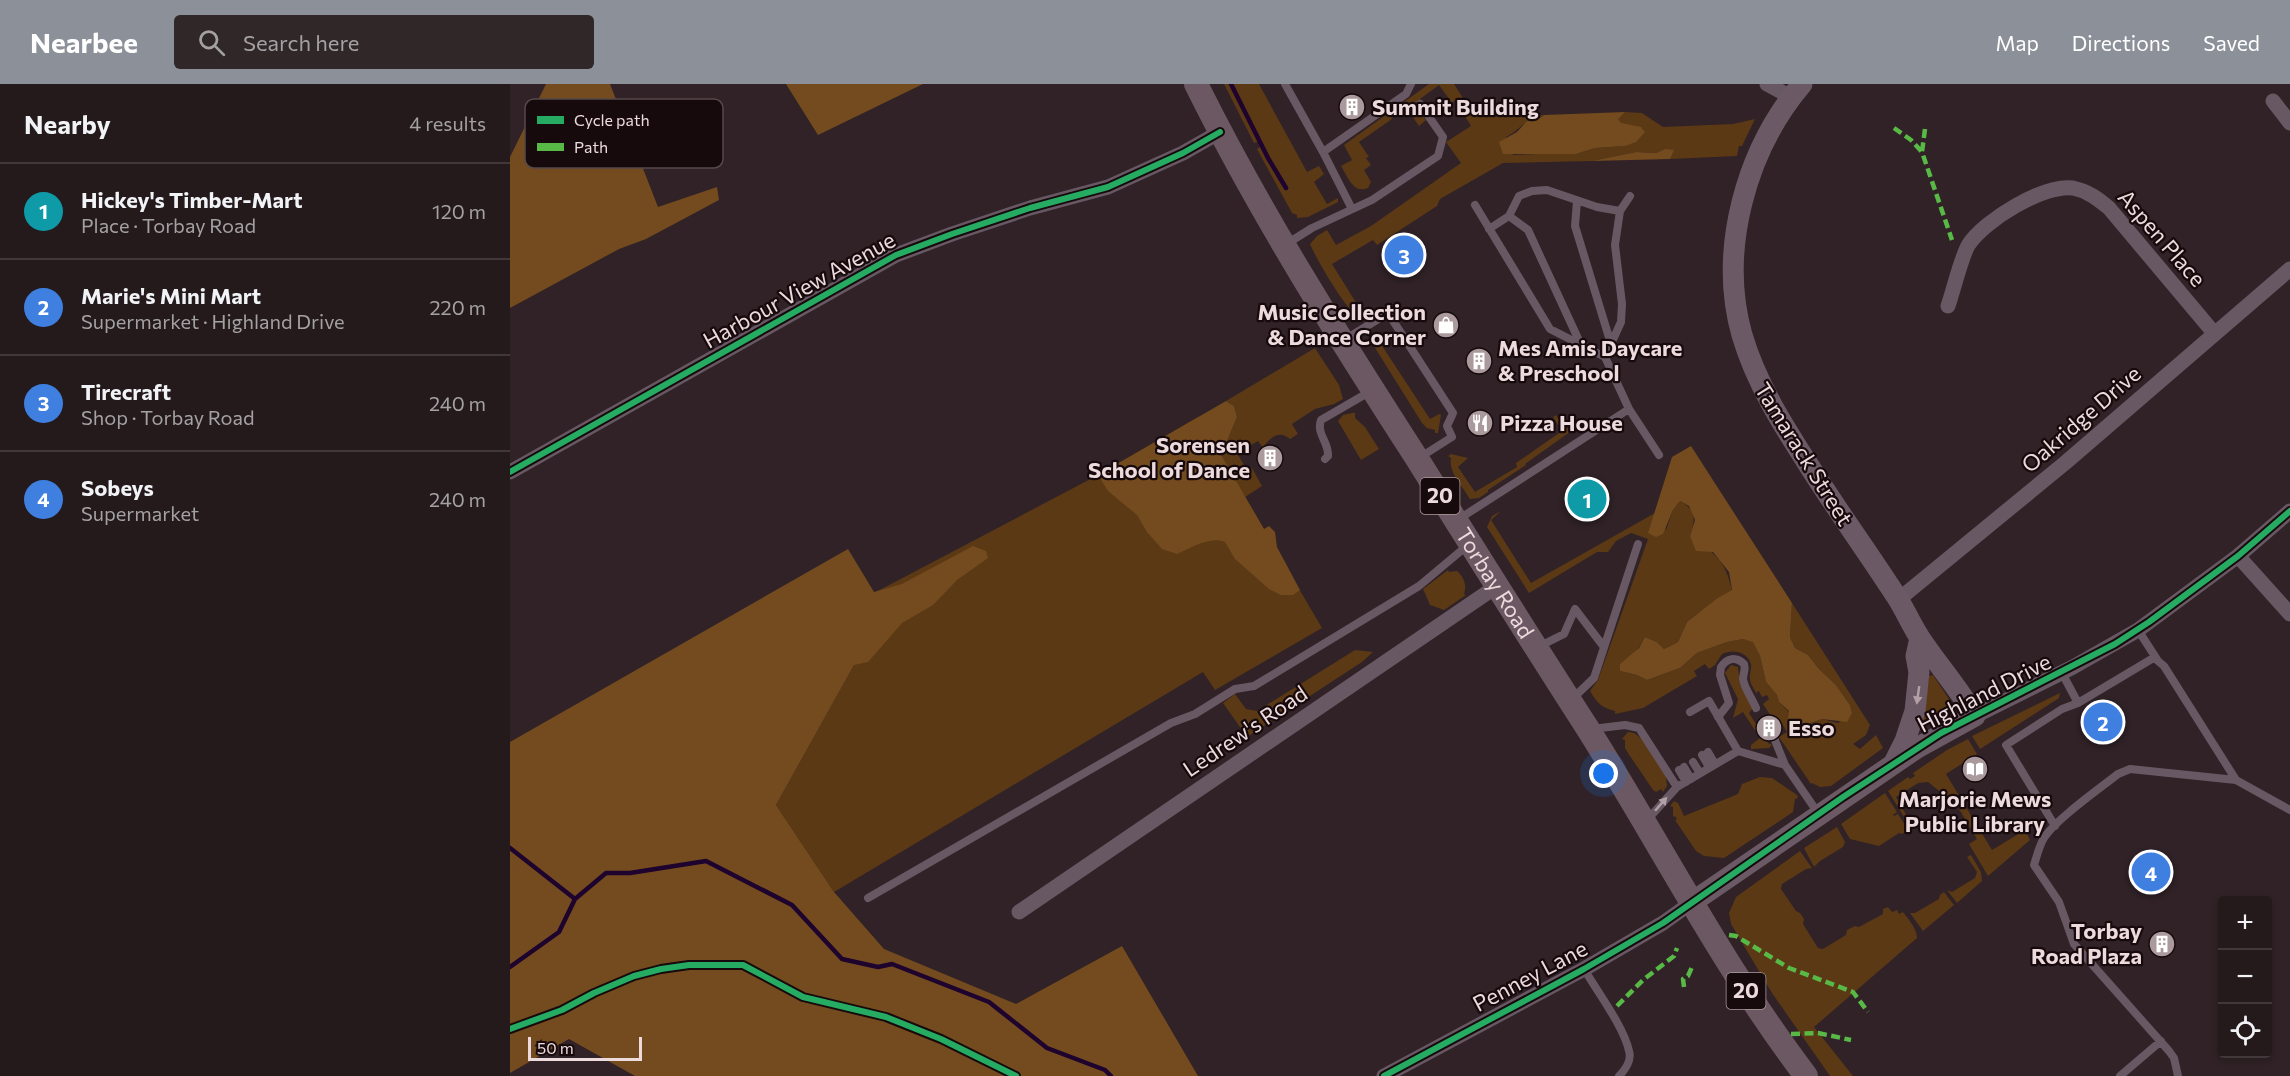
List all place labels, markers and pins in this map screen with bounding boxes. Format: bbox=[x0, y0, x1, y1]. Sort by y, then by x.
building icon: Summit Building bbox=[1337, 92, 1367, 122]
place label: Summit Building bbox=[1372, 93, 1539, 120]
pin: 3 bbox=[1384, 232, 1424, 278]
place label: Music Collection & Dance Corner bbox=[1257, 298, 1426, 350]
shop icon: Music Collection & Dance Corner bbox=[1431, 310, 1461, 340]
place label: Mes Amis Daycare & Preschool bbox=[1498, 334, 1682, 386]
building icon: Mes Amis Daycare & Preschool bbox=[1464, 346, 1494, 376]
restaurant icon: Pizza House bbox=[1465, 408, 1495, 438]
place label: Pizza House bbox=[1500, 409, 1623, 436]
place label: Sorensen School of Dance bbox=[1088, 431, 1250, 483]
building icon: Sorensen School of Dance bbox=[1255, 443, 1285, 473]
pin: 1 bbox=[1568, 476, 1606, 522]
pin: 2 bbox=[2084, 700, 2122, 744]
building icon: Esso bbox=[1754, 713, 1784, 743]
place label: Esso bbox=[1788, 714, 1835, 741]
library icon: Marjorie Mews Public Library bbox=[1960, 754, 1990, 784]
place label: Marjorie Mews Public Library bbox=[1899, 785, 2051, 837]
pin: 4 bbox=[2132, 850, 2170, 894]
place label: Torbay Road Plaza bbox=[2031, 917, 2142, 969]
building icon: Torbay Road Plaza bbox=[2147, 929, 2177, 959]

